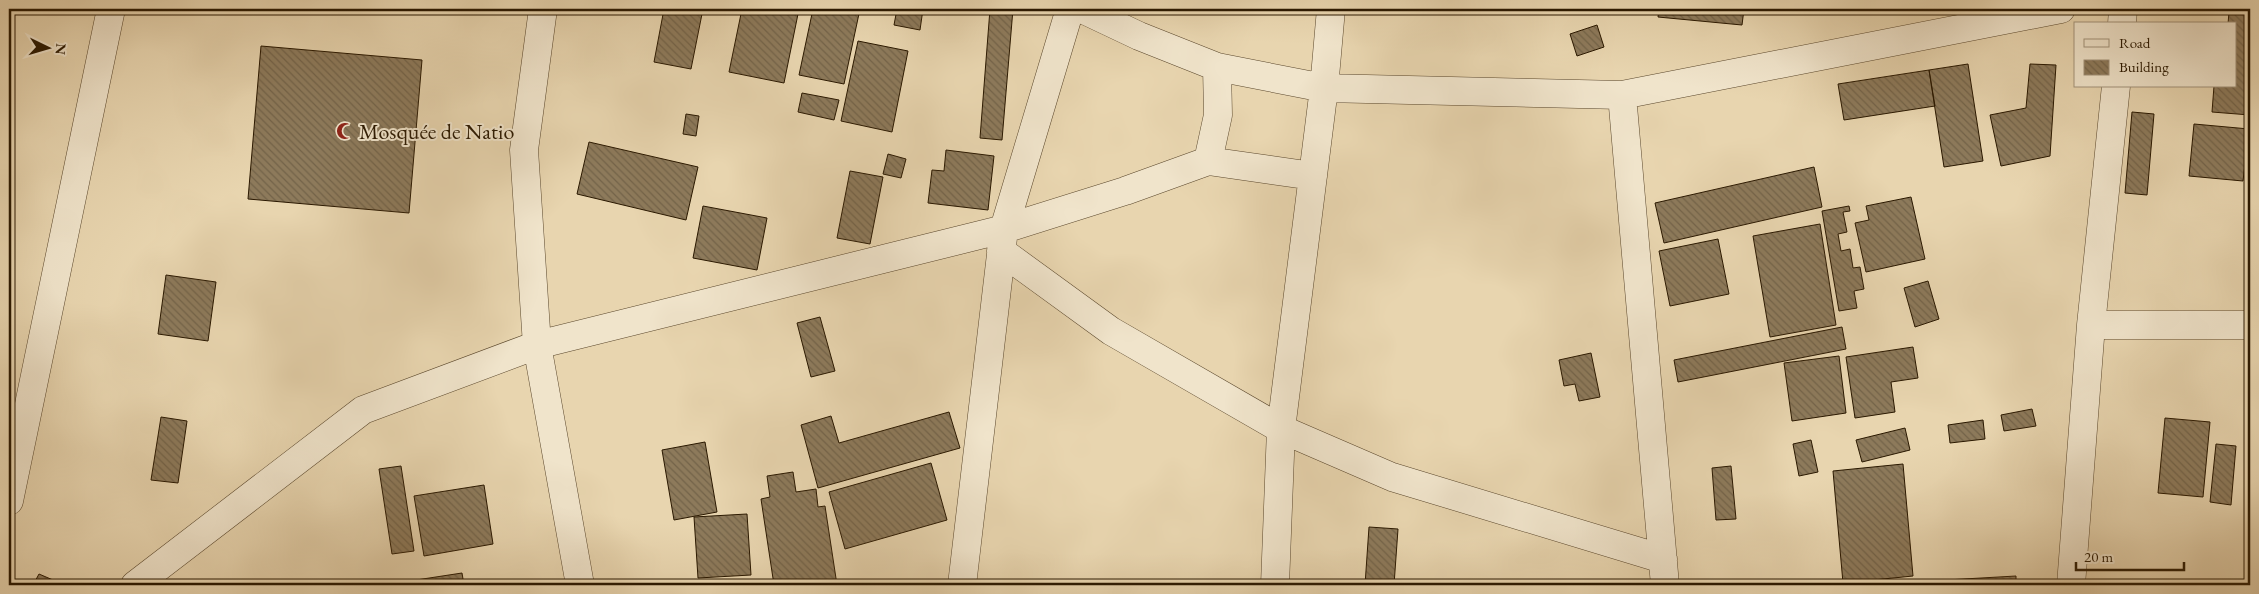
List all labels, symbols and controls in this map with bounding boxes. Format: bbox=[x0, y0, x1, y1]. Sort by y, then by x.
north arrow bbox=[22, 22, 72, 72]
legend bbox=[2074, 22, 2236, 88]
text: Road bbox=[2119, 33, 2151, 52]
text: N bbox=[51, 43, 70, 56]
text: Building bbox=[2119, 57, 2169, 76]
place label: Mosquée de Natio bbox=[359, 117, 514, 146]
mosque icon: Mosquée de Natio bbox=[335, 121, 355, 141]
scale bar bbox=[2076, 539, 2184, 571]
text: 20 m bbox=[2084, 547, 2113, 566]

